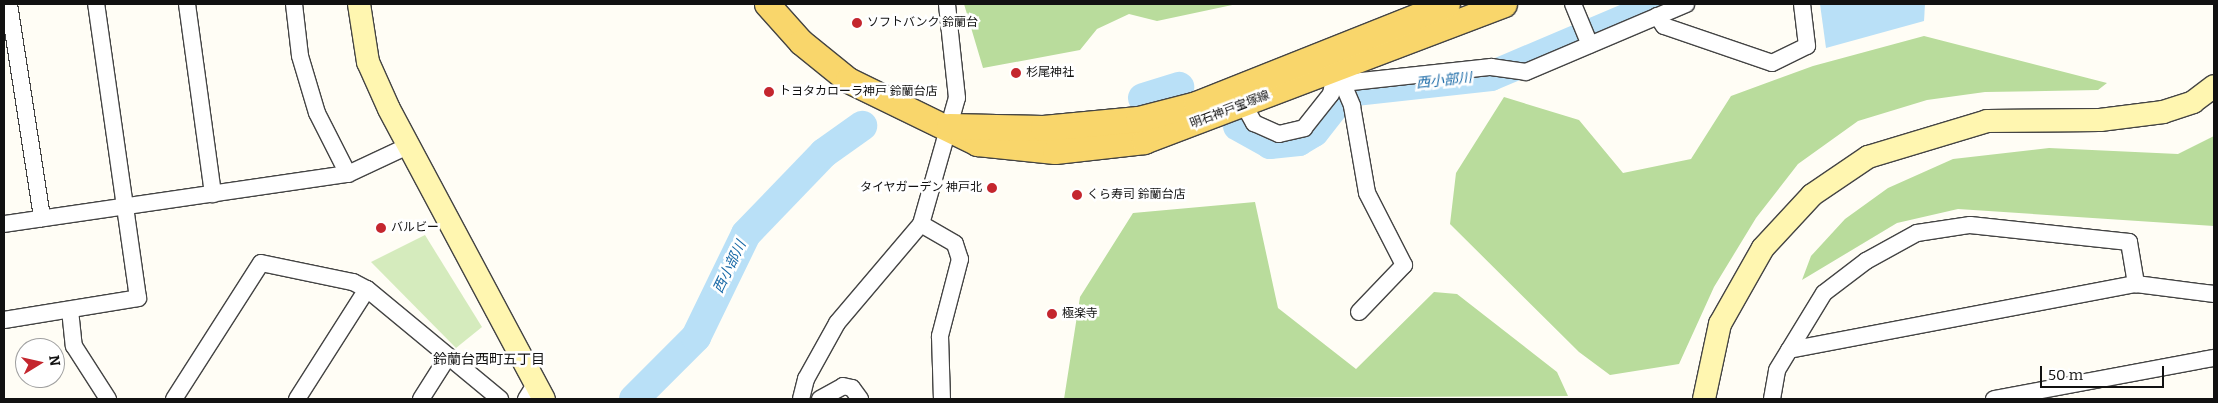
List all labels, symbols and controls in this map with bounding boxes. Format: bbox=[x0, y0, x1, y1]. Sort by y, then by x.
place label: ソフトバンク 鈴蘭台 bbox=[867, 16, 977, 30]
marker: ソフトバンク 鈴蘭台 bbox=[851, 17, 863, 29]
place label: 杉尾神社 bbox=[1026, 66, 1074, 80]
marker: 杉尾神社 bbox=[1010, 67, 1022, 79]
water label: 西小部川 bbox=[1415, 70, 1473, 92]
place label: トヨタカローラ神戸 鈴蘭台店 bbox=[779, 85, 937, 99]
marker: トヨタカローラ神戸 鈴蘭台店 bbox=[763, 86, 775, 98]
street label: 明石神戸宝塚線 bbox=[1188, 88, 1272, 132]
place label: タイヤガーデン 神戸北 bbox=[860, 181, 982, 195]
marker: タイヤガーデン 神戸北 bbox=[986, 182, 998, 194]
place label: くら寿司 鈴蘭台店 bbox=[1087, 188, 1185, 202]
marker: くら寿司 鈴蘭台店 bbox=[1071, 189, 1083, 201]
place label: バルビー bbox=[391, 221, 439, 235]
marker: バルビー bbox=[375, 222, 387, 234]
water label: 西小部川 bbox=[710, 238, 750, 296]
place label: 極楽寺 bbox=[1062, 307, 1098, 321]
marker: 極楽寺 bbox=[1046, 308, 1058, 320]
north arrow bbox=[15, 338, 65, 388]
district label: 鈴蘭台西町五丁目 bbox=[433, 352, 545, 368]
text: N bbox=[45, 354, 64, 367]
scale bar bbox=[2043, 356, 2167, 388]
text: 50 m bbox=[2048, 366, 2083, 384]

